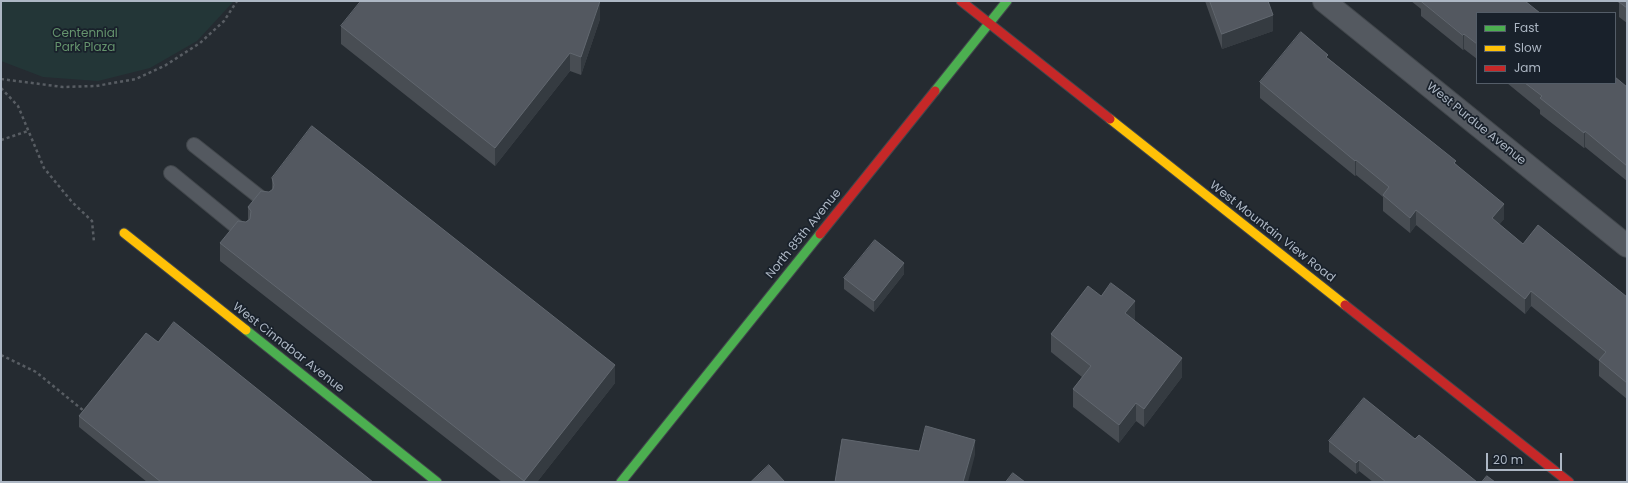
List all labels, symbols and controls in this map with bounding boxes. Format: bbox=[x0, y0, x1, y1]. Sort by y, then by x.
legend bbox=[1476, 12, 1616, 84]
text: Fast bbox=[1514, 19, 1539, 36]
park label: Centennial Park Plaza bbox=[52, 27, 118, 55]
text: Slow bbox=[1514, 39, 1542, 56]
text: Jam bbox=[1514, 59, 1541, 76]
street label: West Purdue Avenue bbox=[1423, 80, 1529, 168]
street label: West Mountain View Road bbox=[1206, 178, 1338, 286]
street label: North 85th Avenue bbox=[763, 186, 845, 282]
street label: West Cinnabar Avenue bbox=[229, 300, 347, 396]
scale bar bbox=[1488, 445, 1564, 471]
text: 20 m bbox=[1493, 451, 1523, 468]

